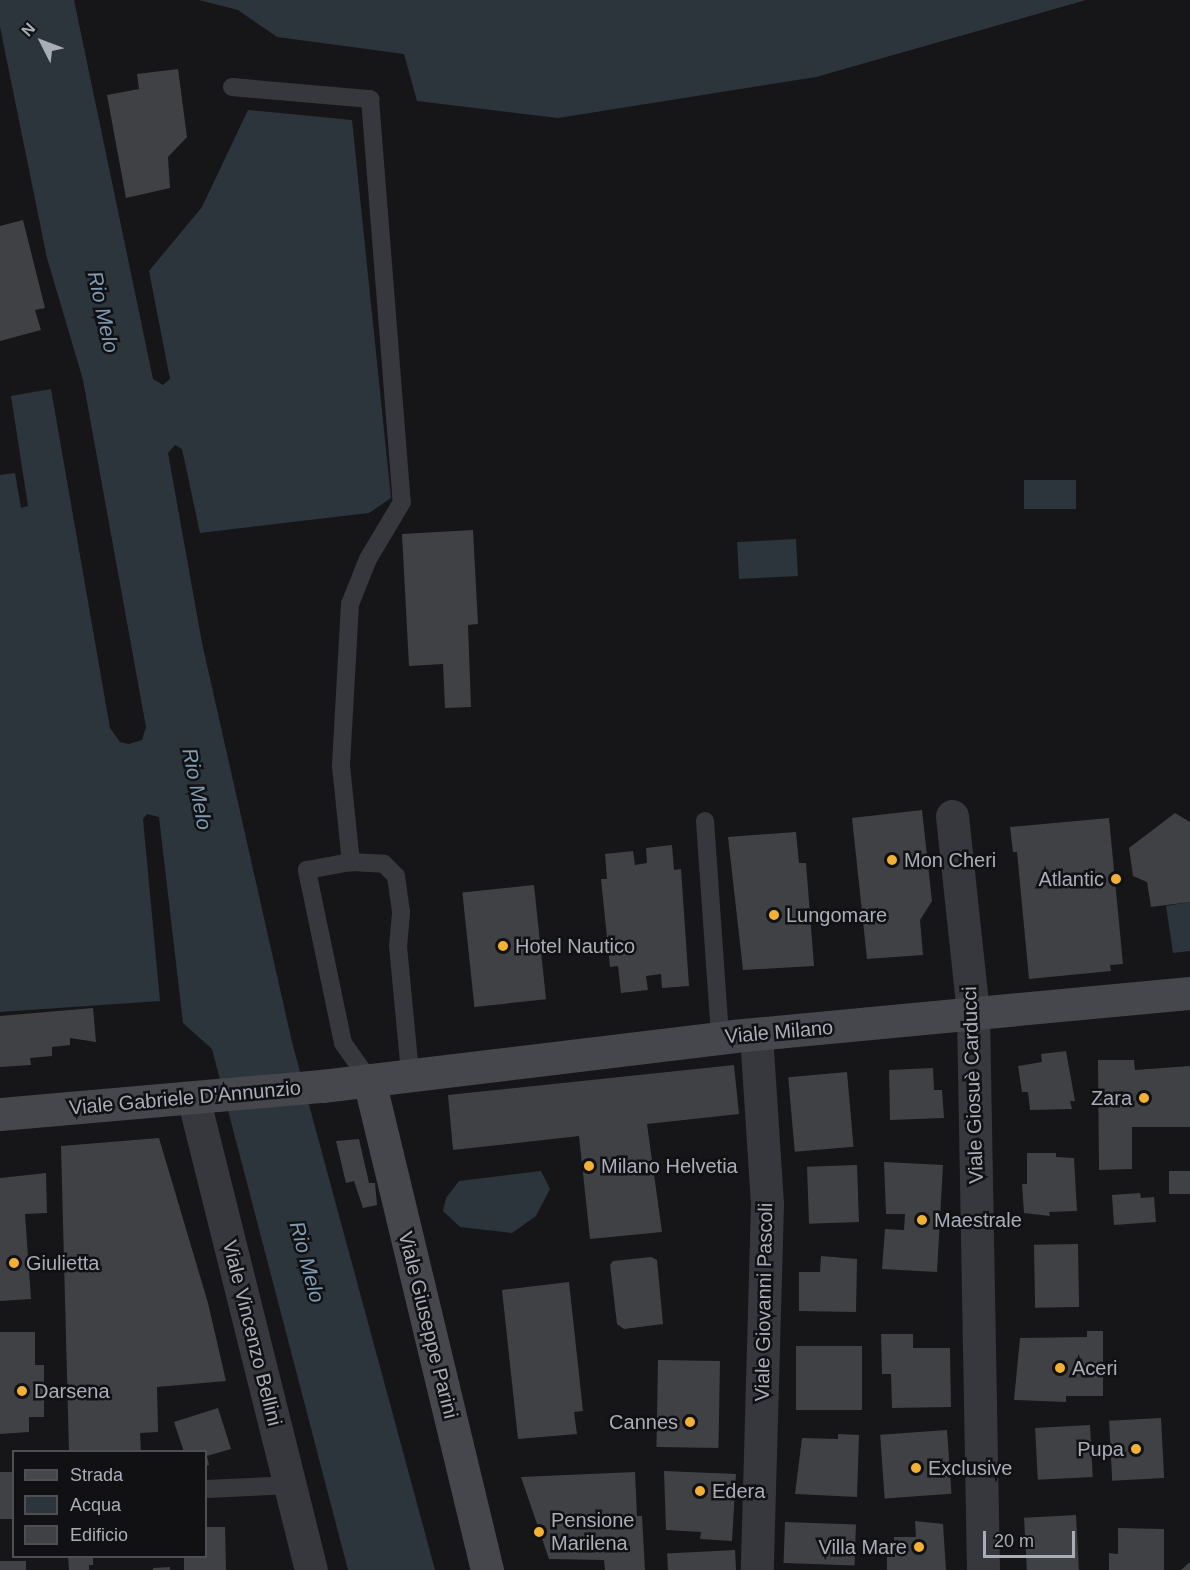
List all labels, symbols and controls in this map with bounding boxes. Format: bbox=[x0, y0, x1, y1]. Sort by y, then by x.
north arrow bbox=[12, 12, 72, 72]
text: N bbox=[18, 20, 38, 40]
water label: Rio Melo bbox=[82, 269, 124, 355]
water label: Rio Melo bbox=[177, 746, 217, 832]
place label: Mon Cheri bbox=[904, 848, 996, 872]
marker: Mon Cheri bbox=[885, 853, 899, 867]
place label: Atlantic bbox=[1038, 867, 1104, 891]
marker: Atlantic bbox=[1109, 872, 1123, 886]
place label: Lungomare bbox=[786, 903, 887, 927]
marker: Lungomare bbox=[767, 908, 781, 922]
place label: Hotel Nautico bbox=[515, 934, 635, 958]
marker: Hotel Nautico bbox=[496, 939, 510, 953]
street label: Viale Giosuè Carducci bbox=[958, 986, 988, 1184]
street label: Viale Milano bbox=[724, 1015, 834, 1049]
street label: Viale Gabriele D'Annunzio bbox=[68, 1076, 302, 1120]
place label: Zara bbox=[1091, 1086, 1132, 1110]
marker: Zara bbox=[1137, 1091, 1151, 1105]
place label: Milano Helvetia bbox=[601, 1154, 738, 1178]
marker: Milano Helvetia bbox=[582, 1159, 596, 1173]
street label: Viale Giovanni Pascoli bbox=[750, 1202, 778, 1402]
place label: Maestrale bbox=[934, 1208, 1022, 1232]
marker: Maestrale bbox=[915, 1213, 929, 1227]
water label: Rio Melo bbox=[284, 1219, 330, 1305]
street label: Viale Giuseppe Parini bbox=[393, 1229, 463, 1421]
street label: Viale Vincenzo Bellini bbox=[217, 1238, 287, 1428]
place label: Giulietta bbox=[26, 1251, 99, 1275]
marker: Giulietta bbox=[7, 1256, 21, 1270]
place label: Aceri bbox=[1072, 1356, 1118, 1380]
marker: Aceri bbox=[1053, 1361, 1067, 1375]
place label: Darsena bbox=[34, 1379, 110, 1403]
marker: Darsena bbox=[15, 1384, 29, 1398]
place label: Cannes bbox=[609, 1410, 678, 1434]
marker: Cannes bbox=[683, 1415, 697, 1429]
place label: Pupa bbox=[1077, 1437, 1124, 1461]
marker: Pupa bbox=[1129, 1442, 1143, 1456]
legend bbox=[12, 1450, 207, 1558]
place label: Exclusive bbox=[928, 1456, 1012, 1480]
marker: Exclusive bbox=[909, 1461, 923, 1475]
text: Strada bbox=[70, 1465, 123, 1485]
place label: Edera bbox=[712, 1479, 765, 1503]
marker: Edera bbox=[693, 1484, 707, 1498]
text: Acqua bbox=[70, 1495, 121, 1515]
place label: Pensione Marilena bbox=[551, 1508, 634, 1555]
scale bar bbox=[986, 1519, 1078, 1557]
text: Edificio bbox=[70, 1525, 128, 1545]
marker: Pensione Marilena bbox=[532, 1525, 546, 1539]
text: 20 m bbox=[994, 1531, 1034, 1551]
place label: Villa Mare bbox=[818, 1535, 907, 1559]
marker: Villa Mare bbox=[912, 1540, 926, 1554]

